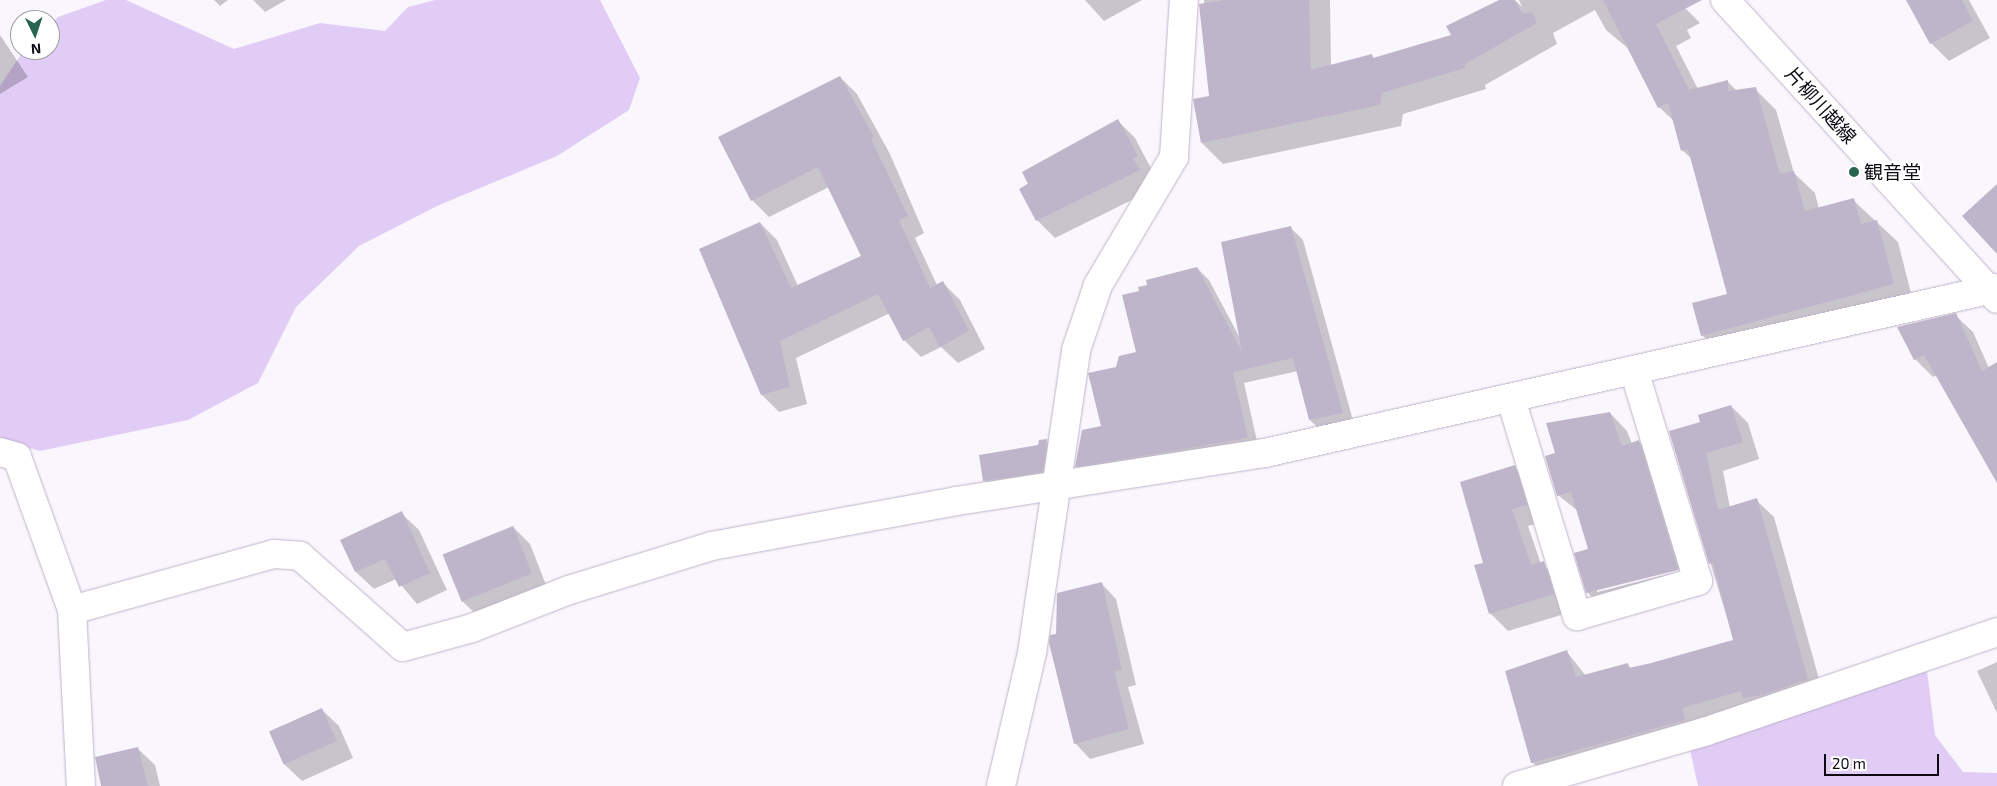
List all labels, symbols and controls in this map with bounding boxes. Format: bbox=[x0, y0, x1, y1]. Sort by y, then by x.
north arrow bbox=[10, 10, 60, 60]
text: N bbox=[30, 41, 42, 58]
street label: 片柳川越線 bbox=[1781, 62, 1861, 148]
place label: 観音堂 bbox=[1864, 161, 1921, 183]
marker: 観音堂 bbox=[1848, 166, 1860, 178]
scale bar bbox=[1827, 744, 1942, 776]
text: 20 m bbox=[1832, 754, 1866, 772]

